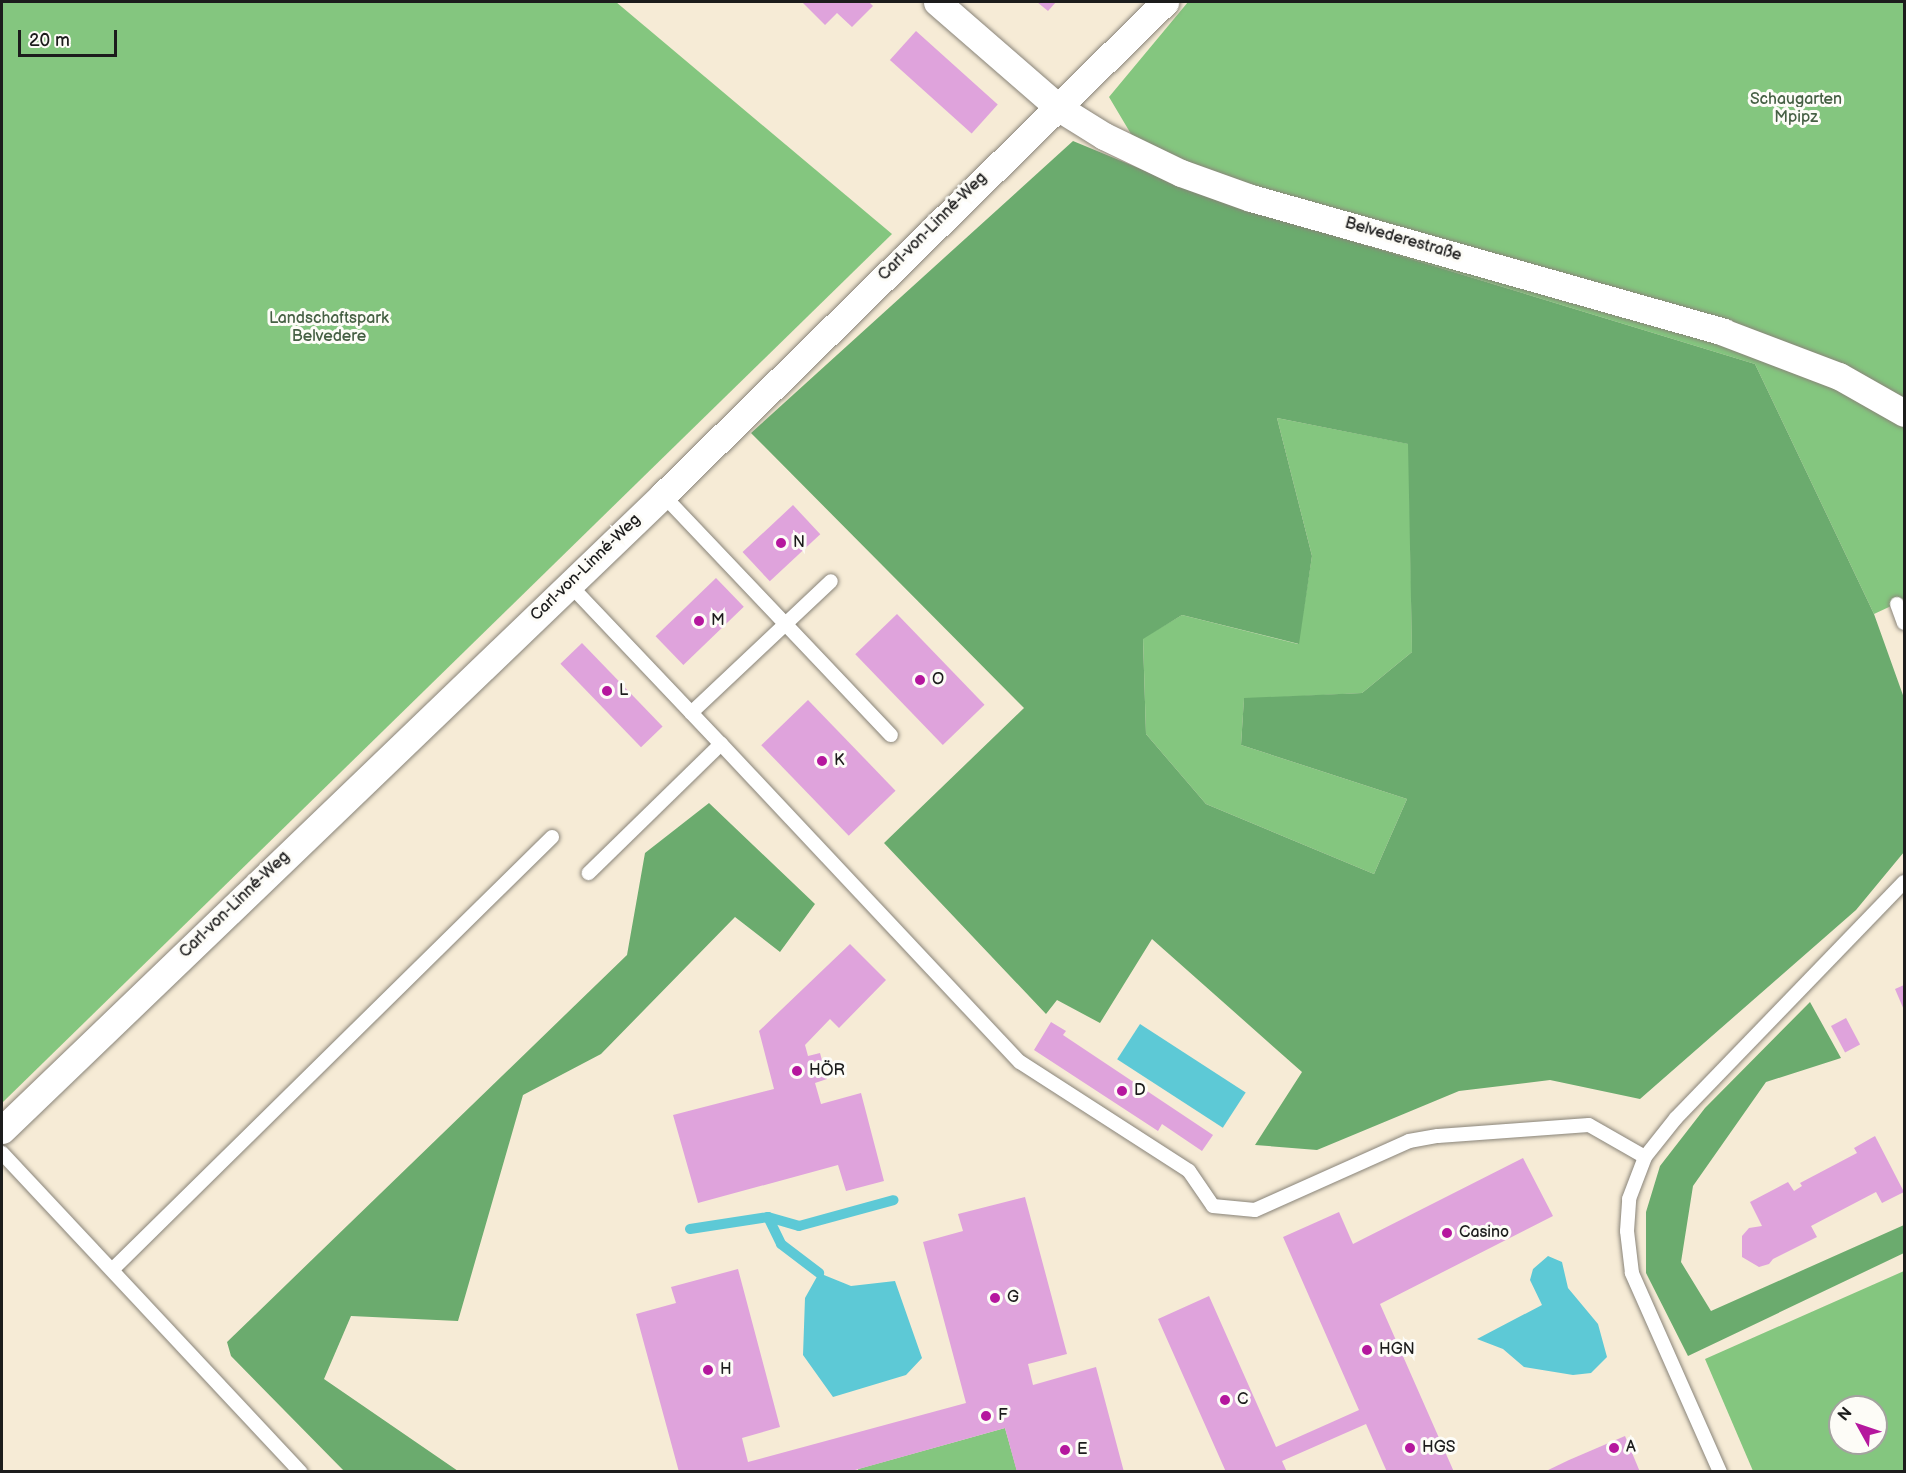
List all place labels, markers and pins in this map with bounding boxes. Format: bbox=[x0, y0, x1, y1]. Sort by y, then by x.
place label: N bbox=[793, 533, 805, 553]
marker: N bbox=[774, 536, 788, 550]
place label: M bbox=[711, 611, 725, 631]
marker: M bbox=[692, 614, 706, 628]
place label: O bbox=[932, 670, 944, 690]
marker: O bbox=[913, 673, 927, 687]
place label: L bbox=[619, 681, 628, 701]
marker: L bbox=[600, 684, 614, 698]
place label: K bbox=[834, 751, 844, 771]
marker: K bbox=[815, 754, 829, 768]
place label: HÖR bbox=[809, 1061, 845, 1081]
marker: HÖR bbox=[790, 1064, 804, 1078]
place label: D bbox=[1134, 1081, 1146, 1101]
marker: D bbox=[1115, 1084, 1129, 1098]
place label: Casino bbox=[1459, 1223, 1509, 1243]
marker: Casino bbox=[1440, 1226, 1454, 1240]
place label: G bbox=[1007, 1288, 1019, 1308]
marker: G bbox=[988, 1291, 1002, 1305]
place label: HGN bbox=[1379, 1340, 1415, 1360]
marker: HGN bbox=[1360, 1343, 1374, 1357]
place label: H bbox=[720, 1360, 732, 1380]
marker: H bbox=[701, 1363, 715, 1377]
place label: C bbox=[1237, 1390, 1248, 1410]
marker: C bbox=[1218, 1393, 1232, 1407]
place label: F bbox=[998, 1406, 1008, 1426]
marker: F bbox=[979, 1409, 993, 1423]
place label: HGS bbox=[1422, 1438, 1455, 1458]
place label: A bbox=[1626, 1438, 1636, 1458]
place label: E bbox=[1077, 1440, 1088, 1460]
marker: HGS bbox=[1403, 1441, 1417, 1455]
marker: A bbox=[1607, 1441, 1621, 1455]
marker: E bbox=[1058, 1443, 1072, 1457]

